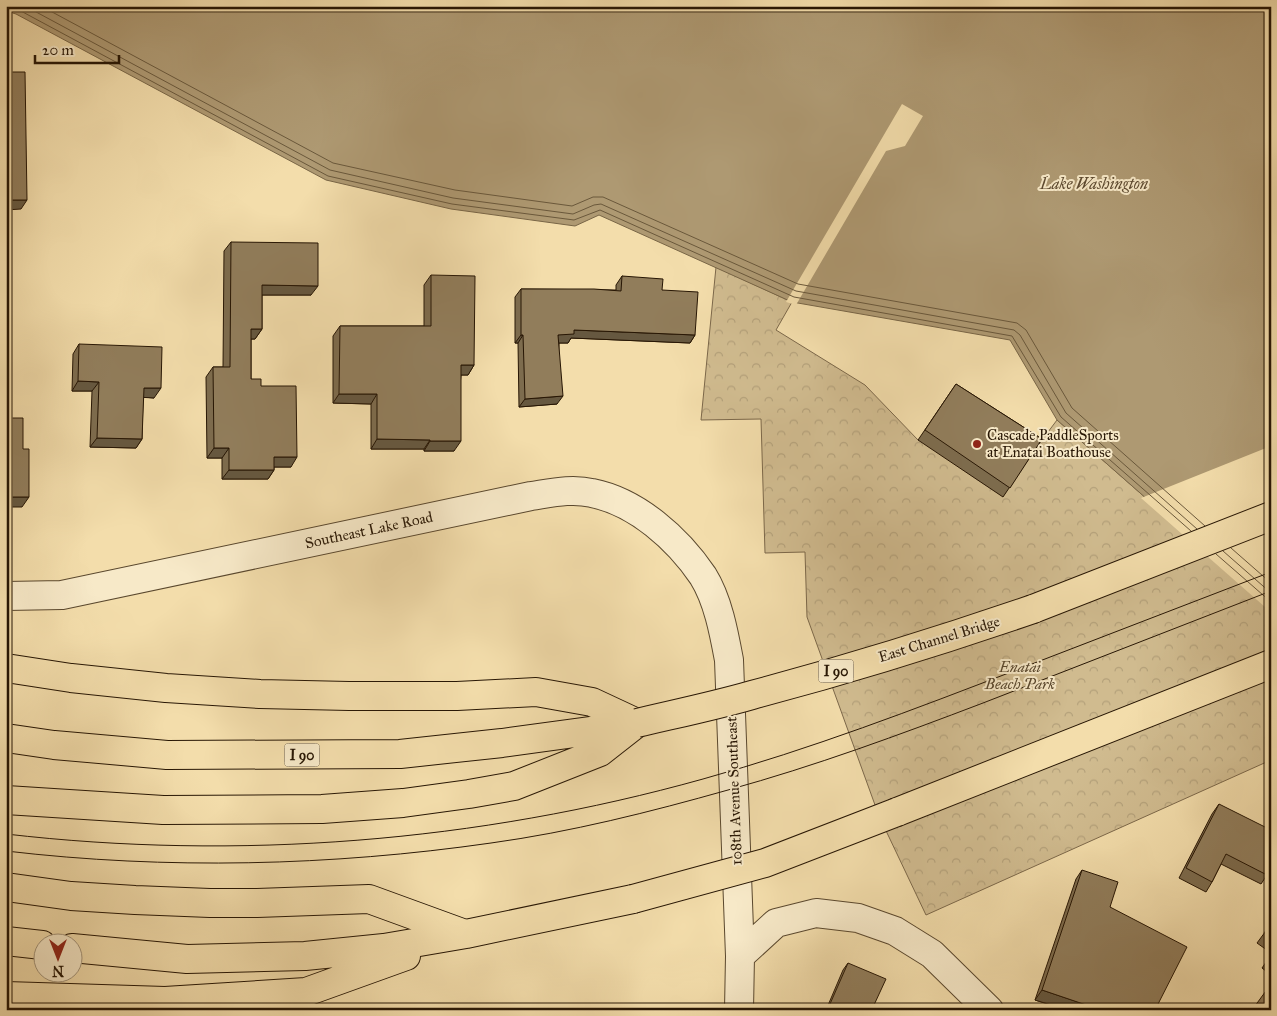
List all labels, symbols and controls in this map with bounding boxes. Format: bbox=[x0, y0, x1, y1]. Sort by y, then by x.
scale bar bbox=[35, 32, 119, 64]
text: 20 m bbox=[42, 41, 74, 59]
water label: Lake Washington bbox=[1039, 174, 1149, 193]
place label: Cascade PaddleSports at Enatai Boathouse bbox=[987, 426, 1119, 461]
marker: Cascade PaddleSports at Enatai Boathouse bbox=[971, 438, 983, 450]
street label: Southeast Lake Road bbox=[303, 508, 435, 552]
street label: East Channel Bridge bbox=[876, 612, 1002, 666]
park label: Enatai Beach Park bbox=[984, 658, 1055, 693]
road number: I 90 bbox=[818, 659, 854, 682]
street label: 108th Avenue Southeast bbox=[722, 716, 746, 866]
road number: I 90 bbox=[284, 744, 320, 766]
north arrow bbox=[32, 934, 82, 984]
text: N bbox=[52, 962, 64, 979]

